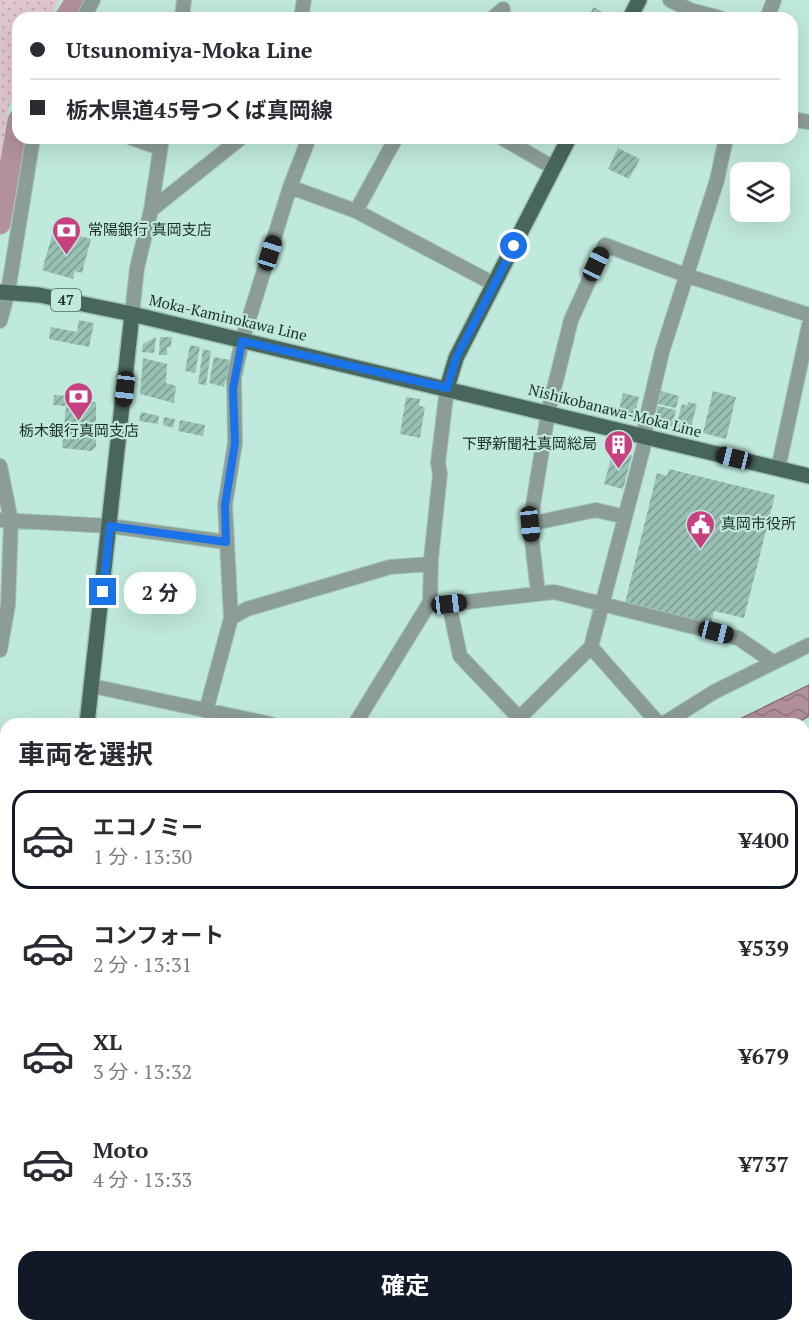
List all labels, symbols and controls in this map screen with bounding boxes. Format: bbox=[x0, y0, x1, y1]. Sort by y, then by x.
text: Utsunomiya-Moka Line bbox=[66, 35, 313, 64]
text: 栃木県道45号つくば真岡線 bbox=[66, 95, 333, 124]
map controls bbox=[730, 162, 790, 222]
button: layers bbox=[730, 162, 790, 222]
bank icon: 常陽銀行 真岡支店 bbox=[51, 214, 83, 256]
place label: 常陽銀行 真岡支店 bbox=[88, 219, 212, 239]
route start bbox=[500, 232, 527, 259]
car bbox=[256, 233, 284, 273]
car bbox=[580, 244, 612, 284]
road number: 47 bbox=[51, 289, 81, 311]
street label: Moka-Kaminokawa Line bbox=[147, 289, 309, 345]
car bbox=[114, 370, 136, 408]
street label: Nishikobanawa-Moka Line bbox=[527, 379, 704, 441]
bank icon: 栃木銀行真岡支店 bbox=[63, 380, 95, 422]
place label: 栃木銀行真岡支店 bbox=[19, 420, 139, 440]
building icon: 下野新聞社真岡総局 bbox=[602, 428, 634, 470]
place label: 下野新聞社真岡総局 bbox=[462, 433, 597, 453]
car bbox=[714, 445, 754, 471]
car bbox=[519, 505, 541, 543]
public building icon: 真岡市役所 bbox=[684, 508, 716, 550]
place label: 真岡市役所 bbox=[721, 513, 796, 533]
callout: 2 分 bbox=[124, 571, 196, 613]
route end bbox=[89, 578, 116, 605]
text: 2 分 bbox=[142, 579, 178, 606]
car bbox=[430, 593, 468, 615]
car bbox=[696, 619, 736, 645]
text: 車両を選択 bbox=[18, 736, 153, 772]
text: エコノミー bbox=[93, 812, 203, 841]
icon: car bbox=[21, 813, 75, 867]
text: ¥400 bbox=[739, 825, 789, 854]
text: 1 分 · 13:30 bbox=[93, 843, 192, 870]
text: コンフォート bbox=[93, 920, 224, 949]
icon: car bbox=[21, 921, 75, 975]
text: ¥539 bbox=[739, 933, 789, 962]
text: 2 分 · 13:31 bbox=[93, 951, 192, 978]
text: XL bbox=[93, 1027, 122, 1056]
icon: car bbox=[21, 1029, 75, 1083]
text: ¥679 bbox=[739, 1041, 789, 1070]
text: 3 分 · 13:32 bbox=[93, 1058, 192, 1085]
text: Moto bbox=[93, 1135, 148, 1164]
icon: car bbox=[21, 1137, 75, 1191]
text: ¥737 bbox=[739, 1149, 789, 1178]
text: 4 分 · 13:33 bbox=[93, 1166, 192, 1193]
button: 確定 bbox=[18, 1251, 792, 1320]

